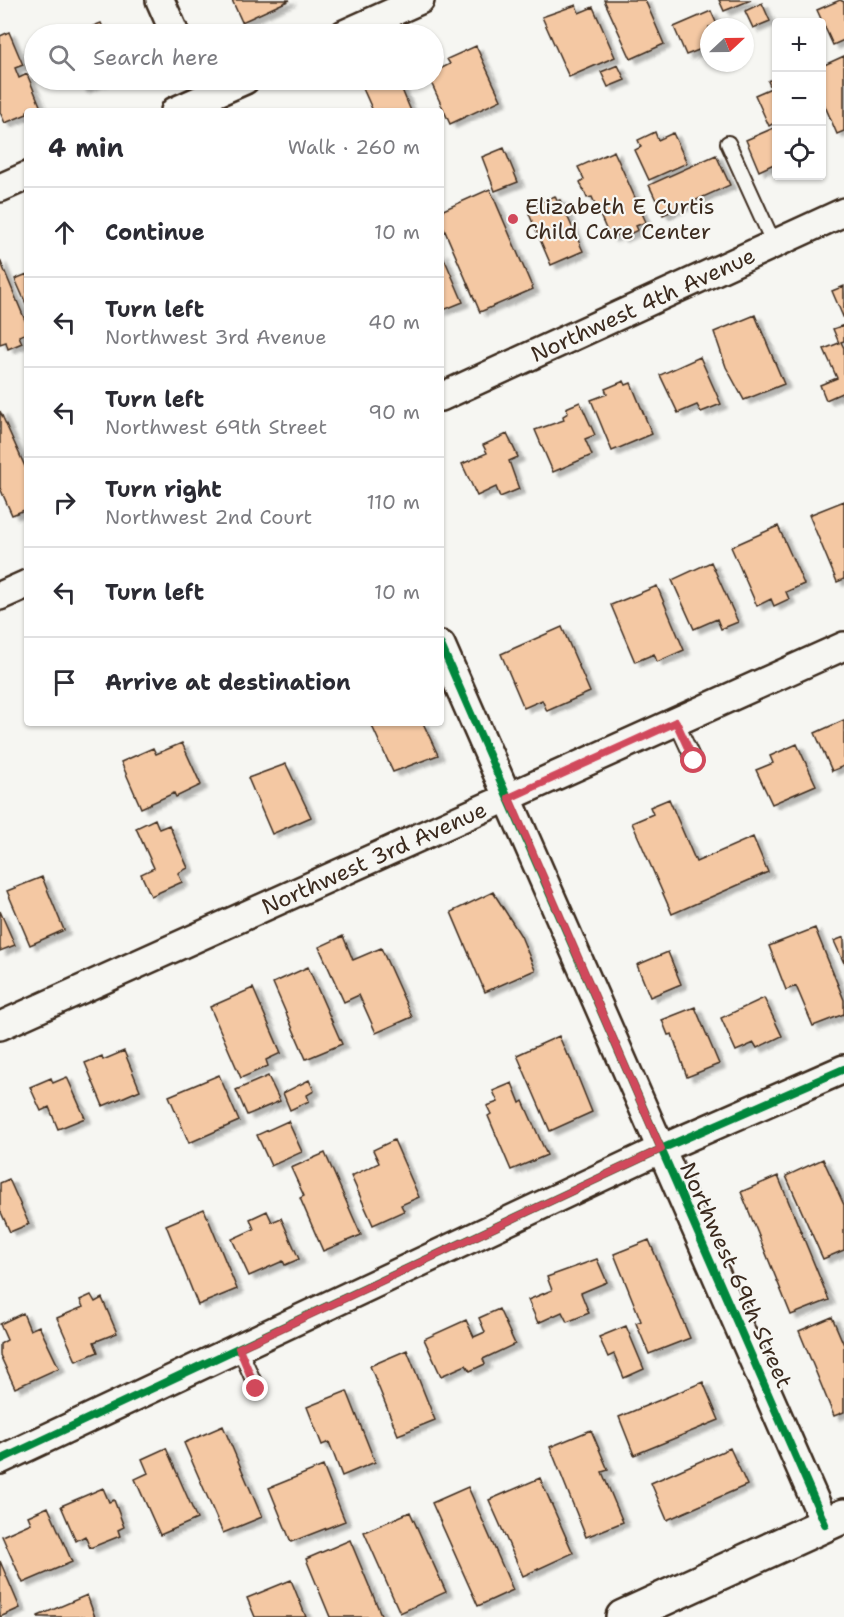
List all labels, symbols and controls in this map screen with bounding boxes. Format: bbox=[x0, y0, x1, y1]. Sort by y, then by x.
north arrow bbox=[700, 18, 754, 72]
map controls bbox=[772, 18, 826, 180]
button: + bbox=[772, 18, 826, 72]
search box bbox=[24, 24, 444, 90]
icon: search bbox=[45, 41, 78, 74]
text: Search here bbox=[93, 43, 219, 72]
button: − bbox=[772, 72, 826, 126]
button: locate bbox=[772, 126, 826, 180]
text: 4 min bbox=[48, 130, 124, 165]
text: Walk · 260 m bbox=[288, 134, 420, 160]
place label: Elizabeth E Curtis Child Care Center bbox=[525, 192, 715, 246]
marker: Elizabeth E Curtis Child Care Center bbox=[506, 212, 520, 226]
icon: ahead bbox=[48, 216, 81, 249]
text: Continue bbox=[105, 218, 205, 247]
text: 10 m bbox=[374, 219, 420, 245]
street label: Northwest 4th Avenue bbox=[526, 240, 760, 368]
text: Turn left bbox=[105, 295, 204, 324]
icon: left bbox=[48, 306, 81, 339]
text: 40 m bbox=[368, 309, 420, 335]
text: Northwest 3rd Avenue bbox=[105, 324, 327, 350]
text: Turn left bbox=[105, 385, 204, 414]
icon: left bbox=[48, 396, 81, 429]
text: 90 m bbox=[368, 399, 420, 425]
text: Northwest 69th Street bbox=[105, 414, 327, 440]
text: Turn right bbox=[105, 475, 222, 504]
icon: right bbox=[48, 486, 81, 519]
text: 110 m bbox=[366, 489, 420, 515]
text: Northwest 2nd Court bbox=[105, 504, 312, 530]
icon: left bbox=[48, 576, 81, 609]
text: Turn left bbox=[105, 578, 204, 607]
text: 10 m bbox=[374, 579, 420, 605]
icon: arrive bbox=[48, 666, 81, 699]
text: Arrive at destination bbox=[105, 668, 351, 697]
route start bbox=[680, 747, 706, 773]
street label: Northwest 3rd Avenue bbox=[257, 794, 491, 921]
street label: Northwest 69th Street bbox=[673, 1157, 799, 1393]
route end bbox=[242, 1375, 268, 1401]

